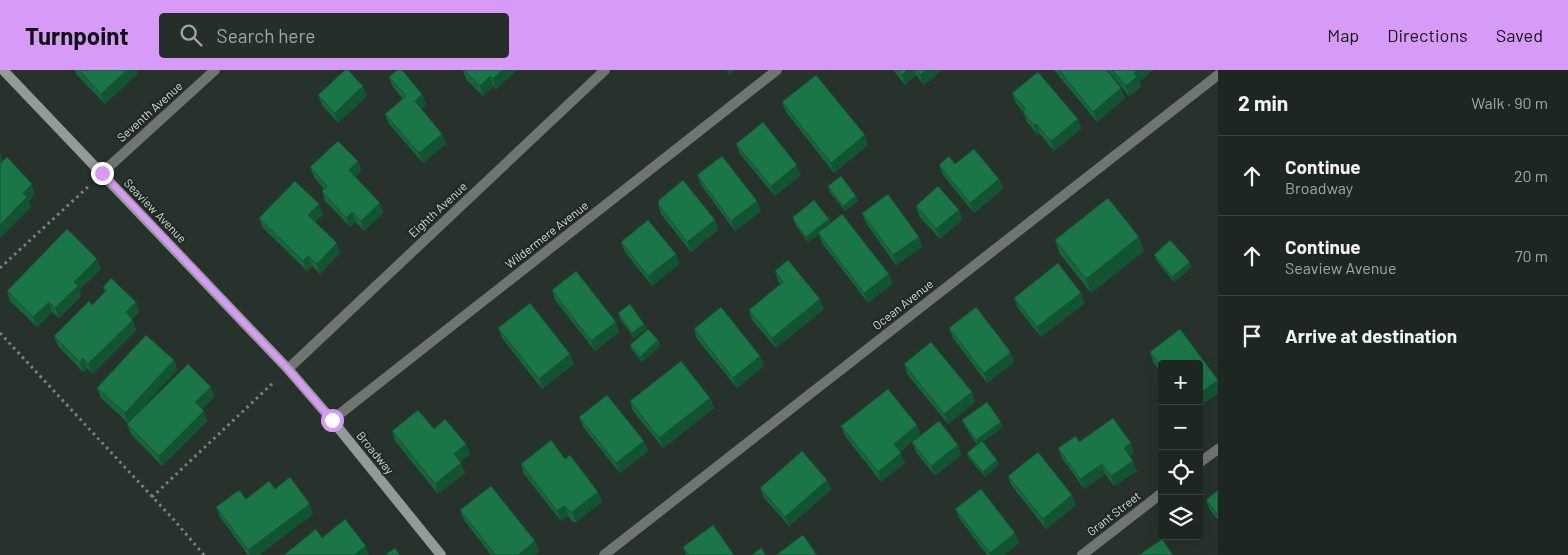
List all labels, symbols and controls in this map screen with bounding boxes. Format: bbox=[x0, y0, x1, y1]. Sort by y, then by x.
search box bbox=[159, 13, 509, 58]
text: Turnpoint bbox=[25, 21, 129, 50]
icon: search bbox=[177, 21, 205, 49]
text: Search here bbox=[217, 24, 315, 47]
text: Map bbox=[1327, 24, 1359, 46]
text: Directions bbox=[1387, 24, 1468, 46]
text: Saved bbox=[1496, 24, 1543, 46]
street label: Seventh Avenue bbox=[114, 78, 185, 144]
text: 2 min bbox=[1238, 90, 1288, 115]
text: Walk · 90 m bbox=[1471, 93, 1548, 112]
text: Continue bbox=[1285, 155, 1361, 178]
route end bbox=[91, 162, 114, 185]
icon: ahead bbox=[1238, 162, 1266, 190]
text: 20 m bbox=[1514, 166, 1548, 185]
street label: Seaview Avenue bbox=[122, 175, 190, 245]
text: Broadway bbox=[1285, 178, 1353, 197]
street label: Eighth Avenue bbox=[405, 179, 469, 240]
street label: Wildermere Avenue bbox=[502, 198, 591, 271]
text: Continue bbox=[1285, 235, 1361, 258]
icon: ahead bbox=[1238, 242, 1266, 270]
text: 70 m bbox=[1515, 246, 1548, 265]
text: Seaview Avenue bbox=[1285, 258, 1396, 277]
street label: Ocean Avenue bbox=[869, 276, 936, 332]
icon: arrive bbox=[1238, 322, 1266, 350]
text: Arrive at destination bbox=[1285, 324, 1457, 347]
map controls bbox=[1158, 360, 1203, 540]
button: + bbox=[1158, 360, 1203, 405]
button: − bbox=[1158, 405, 1203, 450]
route start bbox=[321, 409, 344, 432]
street label: Broadway bbox=[354, 428, 398, 477]
button: locate bbox=[1158, 450, 1203, 495]
street label: Grant Street bbox=[1084, 488, 1143, 538]
button: layers bbox=[1158, 495, 1203, 540]

